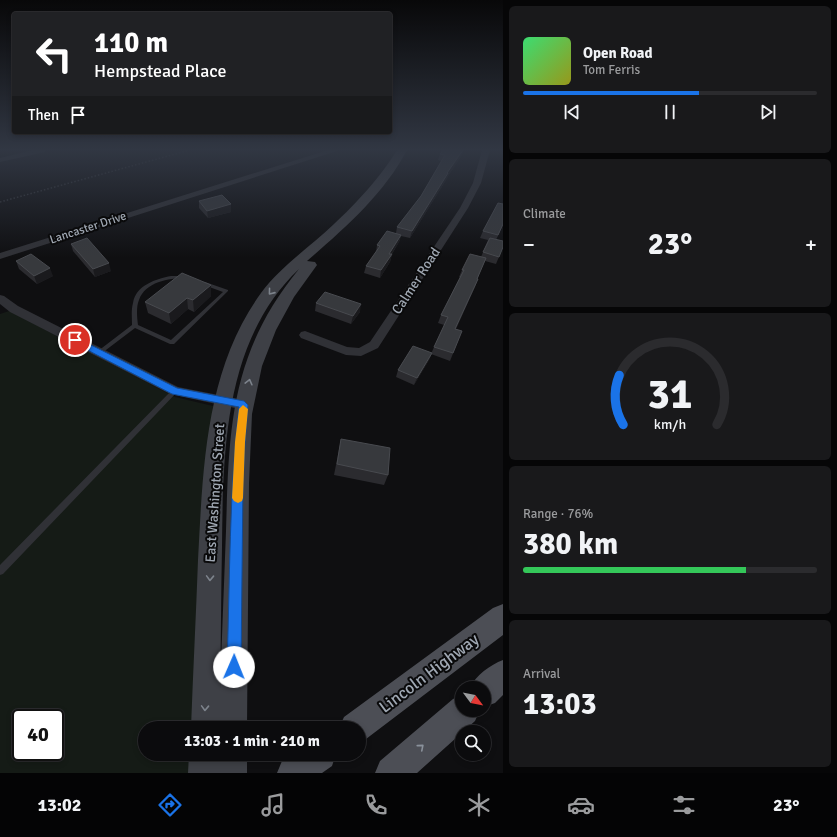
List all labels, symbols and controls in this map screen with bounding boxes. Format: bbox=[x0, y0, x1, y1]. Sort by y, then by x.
text: 110 m bbox=[94, 26, 168, 60]
icon: left bbox=[28, 28, 80, 80]
text: Open Road bbox=[583, 44, 653, 62]
text: Hempstead Place bbox=[94, 60, 227, 82]
text: Tom Ferris bbox=[583, 62, 640, 78]
icon: previous bbox=[561, 101, 583, 123]
icon: pause bbox=[659, 101, 681, 123]
icon: next bbox=[757, 101, 779, 123]
icon: arrive bbox=[67, 104, 89, 126]
text: Then bbox=[28, 106, 59, 124]
text: Climate bbox=[523, 206, 566, 222]
street label: Lancaster Drive bbox=[48, 209, 128, 247]
text: 23° bbox=[648, 226, 692, 263]
text: − bbox=[523, 231, 535, 258]
text: + bbox=[805, 231, 817, 258]
street label: Calmer Road bbox=[388, 245, 444, 317]
one-way arrow bbox=[269, 287, 276, 295]
pin bbox=[58, 323, 92, 357]
icon: arrive bbox=[64, 329, 86, 351]
text: 31 bbox=[648, 368, 692, 419]
one-way arrow bbox=[244, 379, 253, 386]
text: km/h bbox=[654, 415, 686, 432]
street label: East Washington Street bbox=[202, 423, 228, 563]
text: Range · 76% bbox=[523, 506, 593, 522]
text: 380 km bbox=[523, 526, 618, 563]
one-way arrow bbox=[205, 575, 214, 581]
street label: Lincoln Highway bbox=[375, 629, 483, 717]
position arrow bbox=[213, 646, 255, 688]
text: Arrival bbox=[523, 666, 560, 682]
north arrow bbox=[455, 681, 491, 717]
map controls bbox=[455, 681, 491, 761]
text: 13:03 bbox=[523, 686, 597, 723]
one-way arrow bbox=[201, 705, 210, 711]
speed limit sign: 40 bbox=[12, 709, 64, 761]
button: search bbox=[455, 725, 491, 761]
text: 13:03 · 1 min · 210 m bbox=[184, 732, 320, 750]
one-way arrow bbox=[416, 745, 424, 752]
icon: directions bbox=[156, 791, 184, 819]
icon: music bbox=[259, 791, 287, 819]
icon: phone bbox=[362, 791, 390, 819]
icon: climate bbox=[465, 791, 493, 819]
icon: car bbox=[567, 791, 595, 819]
icon: filters bbox=[670, 791, 698, 819]
text: 13:02 bbox=[37, 794, 82, 816]
text: 23° bbox=[773, 794, 800, 816]

